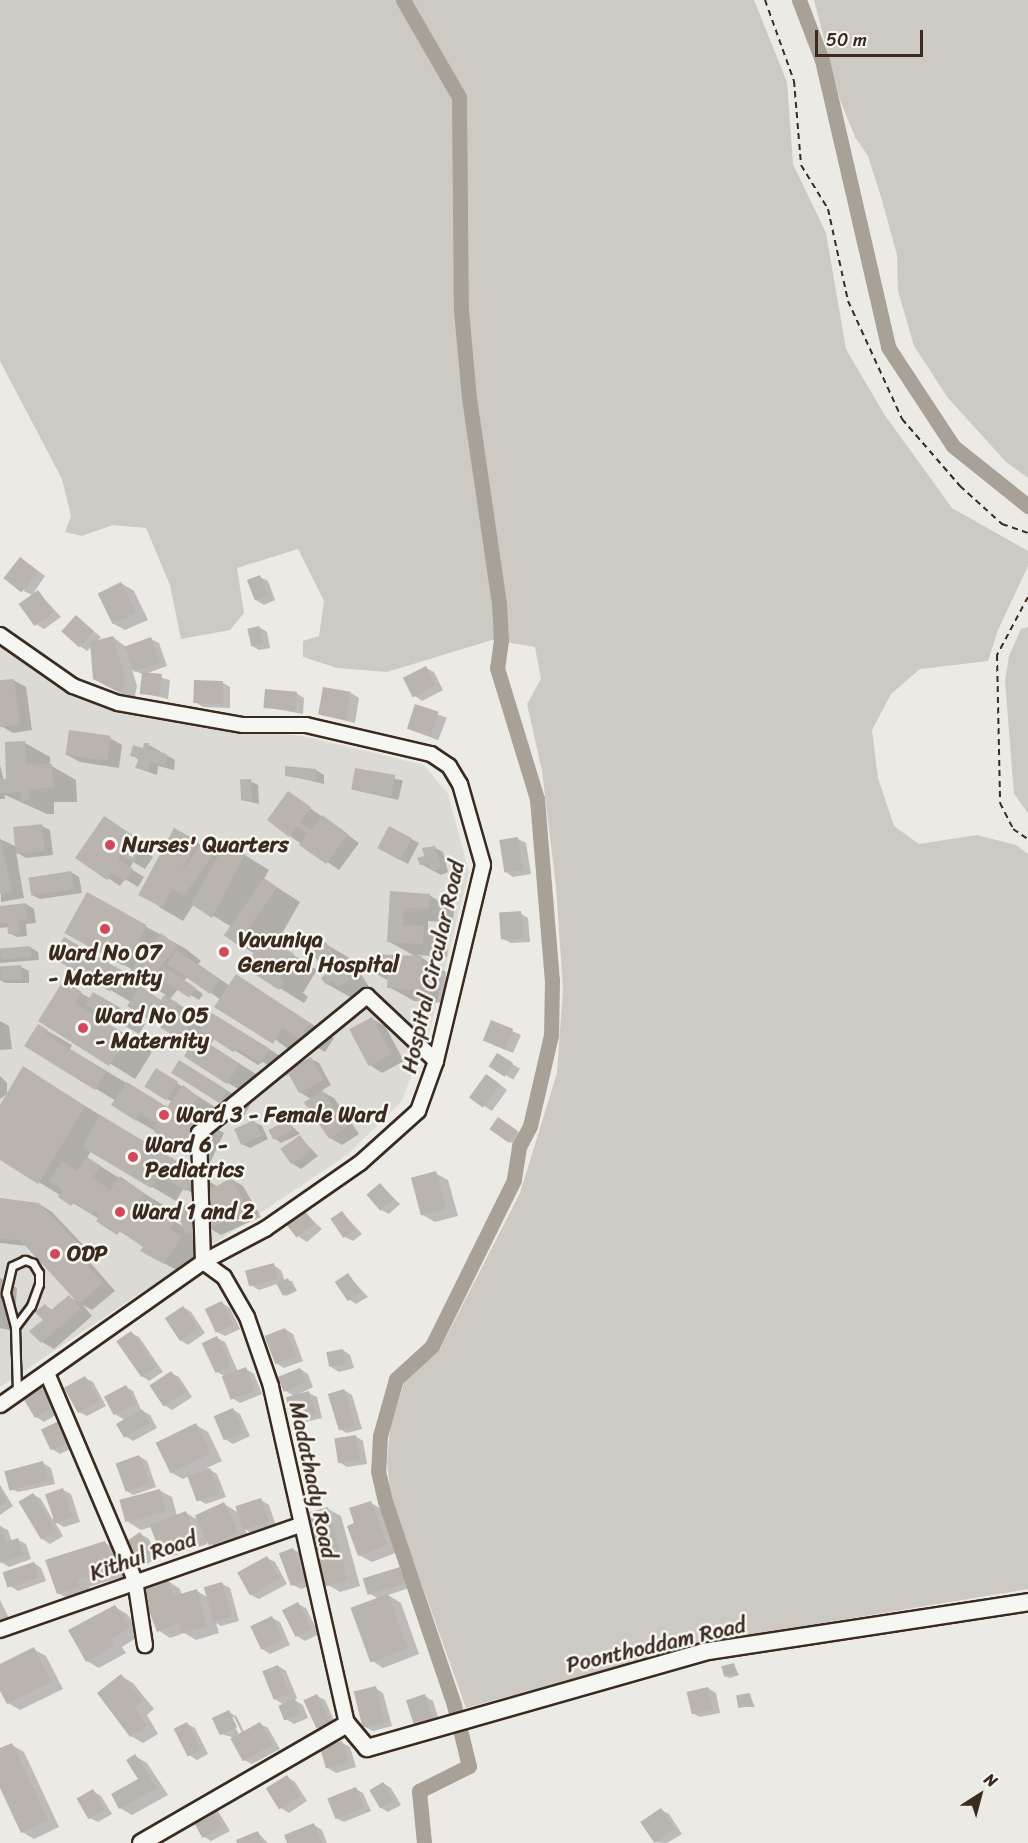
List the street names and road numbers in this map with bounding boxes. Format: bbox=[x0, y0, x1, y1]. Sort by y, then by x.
street label: Hospital Circular Road bbox=[396, 858, 470, 1076]
street label: Madathady Road bbox=[283, 1399, 343, 1561]
street label: Kithul Road bbox=[86, 1525, 200, 1587]
street label: Poonthoddam Road bbox=[564, 1611, 748, 1679]

